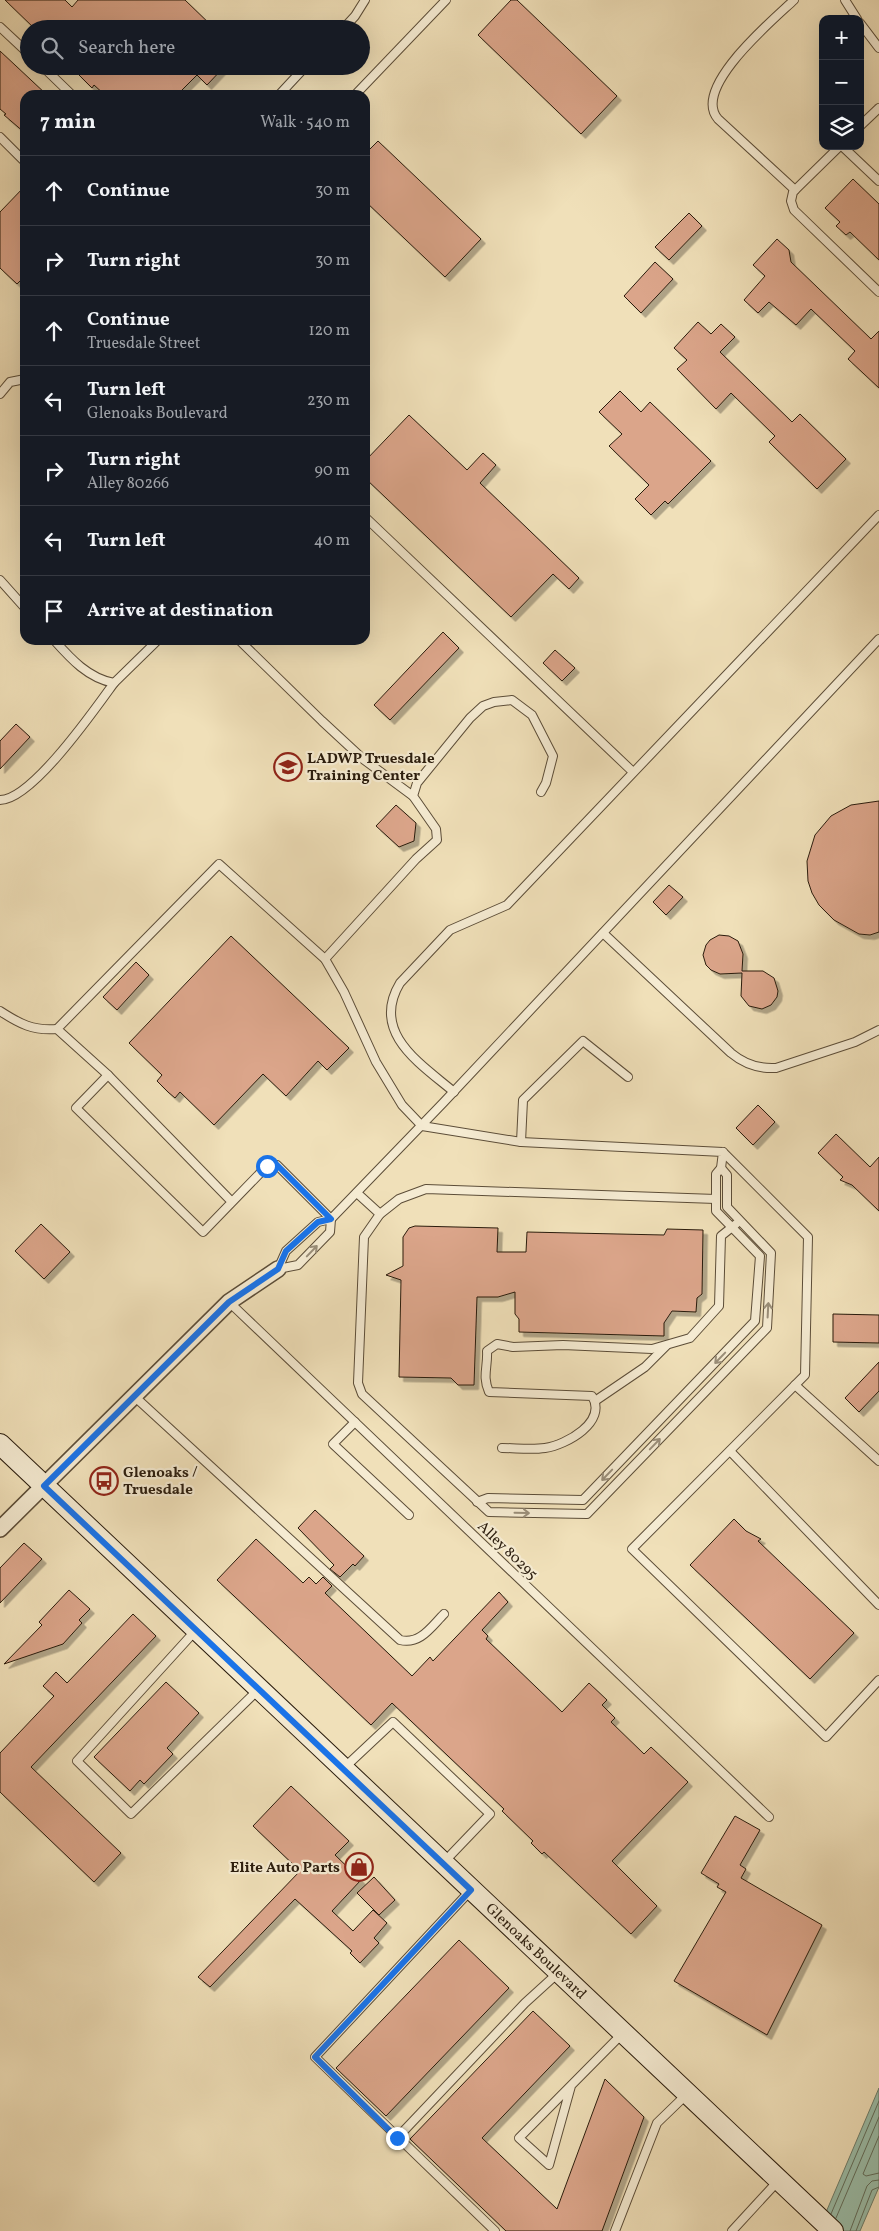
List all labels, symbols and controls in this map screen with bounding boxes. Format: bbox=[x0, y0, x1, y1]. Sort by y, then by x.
map controls bbox=[819, 15, 864, 150]
button: + bbox=[819, 15, 864, 60]
search box bbox=[20, 20, 370, 75]
icon: search bbox=[38, 34, 66, 62]
text: Search here bbox=[78, 35, 175, 61]
button: − bbox=[819, 60, 864, 105]
button: layers bbox=[819, 105, 864, 150]
text: 7 min bbox=[40, 108, 96, 137]
text: Walk · 540 m bbox=[260, 112, 350, 134]
icon: ahead bbox=[40, 177, 68, 205]
text: Continue bbox=[87, 178, 170, 204]
text: 30 m bbox=[315, 180, 350, 202]
icon: right bbox=[40, 247, 68, 275]
text: Turn right bbox=[87, 248, 180, 274]
text: 30 m bbox=[315, 250, 350, 272]
text: Continue bbox=[87, 307, 170, 333]
icon: ahead bbox=[40, 317, 68, 345]
text: 120 m bbox=[308, 320, 350, 342]
text: Truesdale Street bbox=[87, 333, 200, 355]
text: Turn left bbox=[87, 377, 166, 403]
icon: left bbox=[40, 387, 68, 415]
text: 230 m bbox=[307, 390, 350, 412]
text: Glenoaks Boulevard bbox=[87, 403, 228, 425]
text: Turn right bbox=[87, 447, 180, 473]
icon: right bbox=[40, 457, 68, 485]
text: 90 m bbox=[314, 460, 350, 482]
text: Alley 80266 bbox=[87, 473, 169, 495]
icon: left bbox=[40, 527, 68, 555]
text: Turn left bbox=[87, 528, 166, 554]
text: 40 m bbox=[314, 530, 350, 552]
icon: arrive bbox=[40, 597, 68, 625]
text: Arrive at destination bbox=[87, 598, 273, 624]
place label: LADWP Truesdale Training Center bbox=[307, 749, 435, 787]
school or university icon: LADWP Truesdale Training Center bbox=[273, 752, 303, 782]
route start bbox=[256, 1155, 279, 1178]
one-way arrow bbox=[305, 1245, 318, 1257]
one-way arrow bbox=[763, 1302, 772, 1318]
one-way arrow bbox=[714, 1352, 726, 1364]
one-way arrow bbox=[648, 1439, 660, 1451]
place label: Glenoaks / Truesdale bbox=[123, 1463, 198, 1501]
bus stop icon: Glenoaks / Truesdale bbox=[89, 1466, 119, 1496]
one-way arrow bbox=[601, 1469, 613, 1482]
one-way arrow bbox=[513, 1508, 529, 1518]
street label: Alley 80295 bbox=[472, 1517, 542, 1585]
shop icon: Elite Auto Parts bbox=[344, 1852, 374, 1882]
place label: Elite Auto Parts bbox=[230, 1858, 340, 1879]
street label: Glenoaks Boulevard bbox=[480, 1899, 591, 2005]
route end bbox=[386, 2127, 409, 2150]

